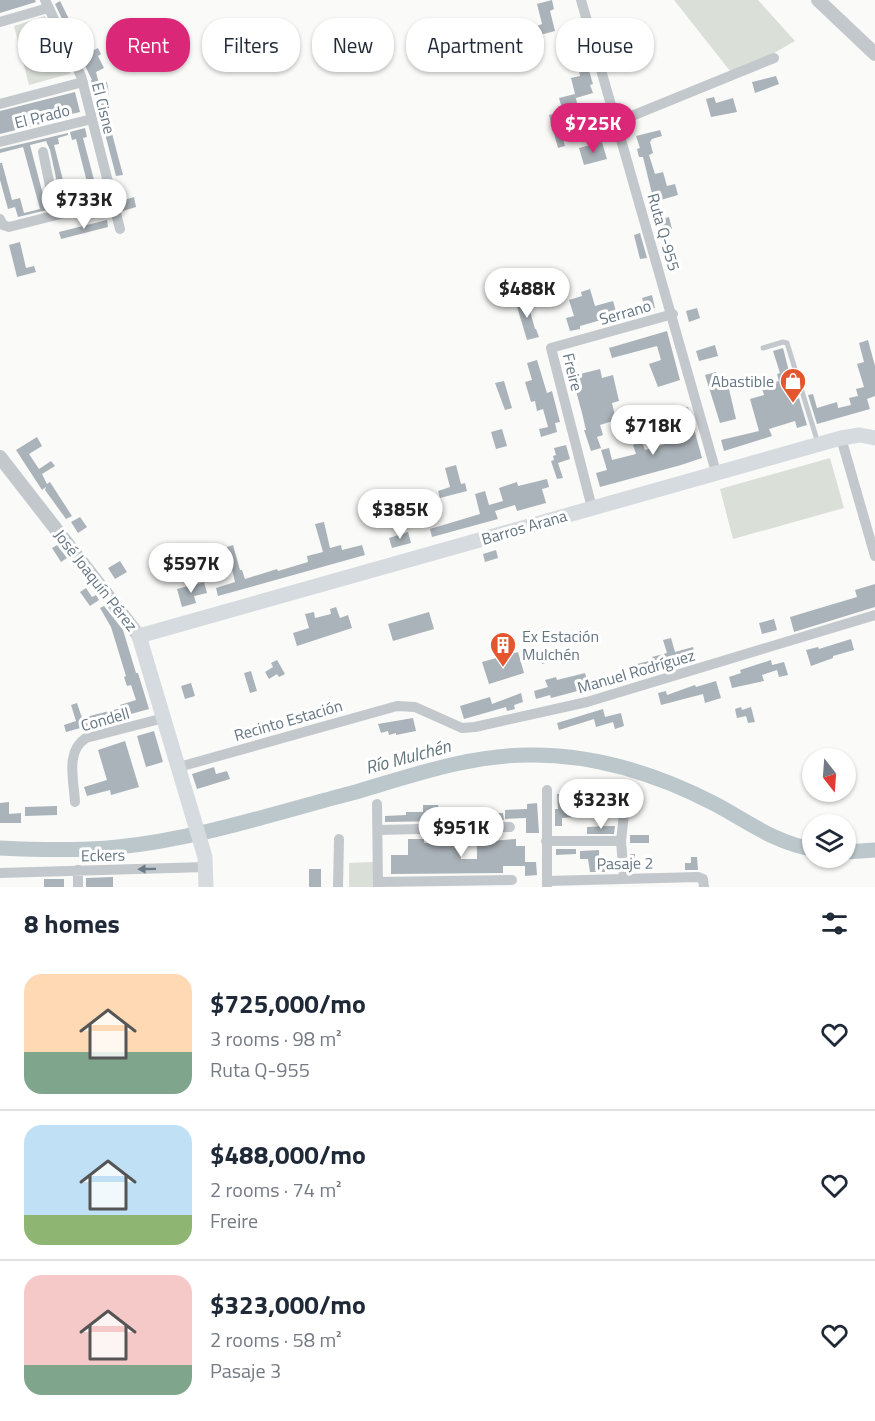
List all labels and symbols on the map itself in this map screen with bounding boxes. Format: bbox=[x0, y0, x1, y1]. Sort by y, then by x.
street label: El Cisne bbox=[86, 80, 122, 136]
street label: El Prado bbox=[12, 98, 72, 134]
pin: $725K bbox=[551, 103, 635, 154]
pin: $733K bbox=[42, 179, 126, 230]
street label: Ruta Q-955 bbox=[641, 190, 687, 274]
pin: $488K bbox=[485, 268, 569, 319]
street label: Serrano bbox=[596, 293, 654, 331]
street label: Freire bbox=[557, 350, 589, 394]
shop icon: Abastible bbox=[778, 366, 808, 404]
place label: Abastible bbox=[711, 369, 774, 393]
pin: $718K bbox=[611, 405, 695, 456]
pin: $385K bbox=[358, 489, 442, 540]
street label: Barros Arana bbox=[478, 503, 570, 551]
street label: José Joaquín Pérez bbox=[48, 524, 144, 636]
pin: $597K bbox=[149, 543, 233, 594]
place label: Ex Estación Mulchén bbox=[522, 624, 599, 666]
building icon: Ex Estación Mulchén bbox=[488, 630, 518, 668]
street label: Manuel Rodríguez bbox=[574, 643, 698, 699]
street label: Recinto Estación bbox=[231, 693, 345, 747]
street label: Condell bbox=[78, 701, 132, 737]
water label: Río Mulchén bbox=[362, 732, 454, 781]
north arrow bbox=[802, 748, 856, 802]
pin: $323K bbox=[559, 779, 643, 830]
pin: $951K bbox=[419, 807, 503, 858]
street label: Eckers bbox=[81, 843, 125, 867]
street label: Pasaje 2 bbox=[596, 851, 654, 875]
one-way arrow bbox=[138, 864, 157, 873]

